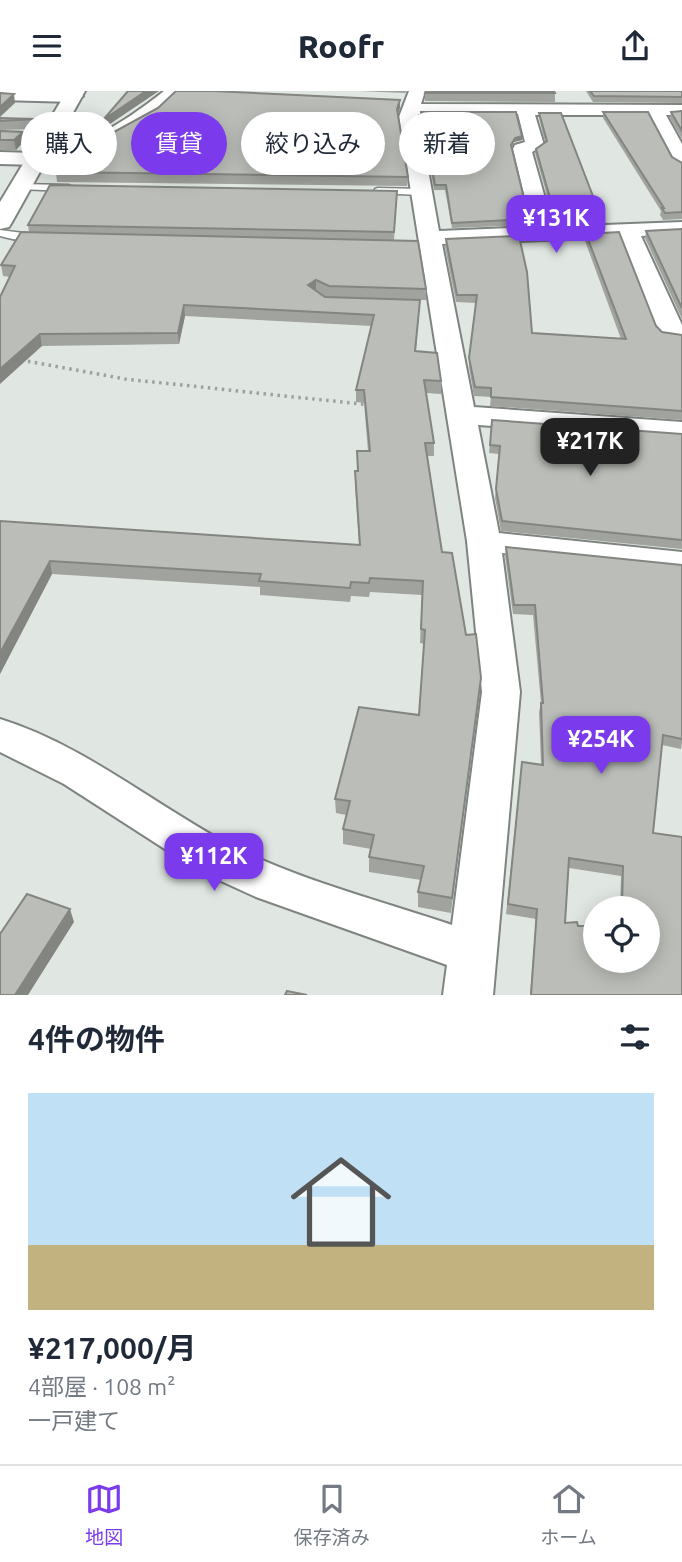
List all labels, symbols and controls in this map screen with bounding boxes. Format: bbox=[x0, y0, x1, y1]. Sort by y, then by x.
icon: menu bbox=[28, 27, 66, 65]
icon: share bbox=[616, 27, 654, 65]
text: Roofr bbox=[298, 28, 384, 64]
chip: 購入 bbox=[21, 112, 117, 175]
chip: 賃貸 bbox=[131, 112, 227, 175]
chip: 絞り込み bbox=[241, 112, 385, 175]
chip: 新着 bbox=[399, 112, 495, 175]
pin: ¥131K bbox=[507, 195, 605, 255]
text: ¥131K bbox=[522, 205, 590, 230]
pin: ¥217K bbox=[541, 419, 639, 478]
text: ¥217K bbox=[556, 428, 624, 453]
pin: ¥254K bbox=[552, 717, 650, 776]
text: ¥254K bbox=[567, 726, 635, 751]
pin: ¥112K bbox=[165, 833, 263, 893]
text: ¥112K bbox=[180, 843, 248, 868]
map controls bbox=[583, 896, 660, 973]
button: locate bbox=[583, 896, 660, 973]
icon: filters bbox=[616, 1018, 654, 1056]
text: 4件の物件 bbox=[28, 1022, 165, 1056]
icon: home bbox=[278, 1139, 404, 1265]
text: ¥217,000/月 bbox=[28, 1331, 196, 1365]
text: 4部屋 · 108 m² bbox=[28, 1374, 175, 1399]
text: 一戸建て bbox=[28, 1408, 120, 1433]
tab: 地図 bbox=[85, 1480, 123, 1549]
tab: 保存済み bbox=[294, 1480, 370, 1549]
tab: ホーム bbox=[540, 1480, 597, 1549]

